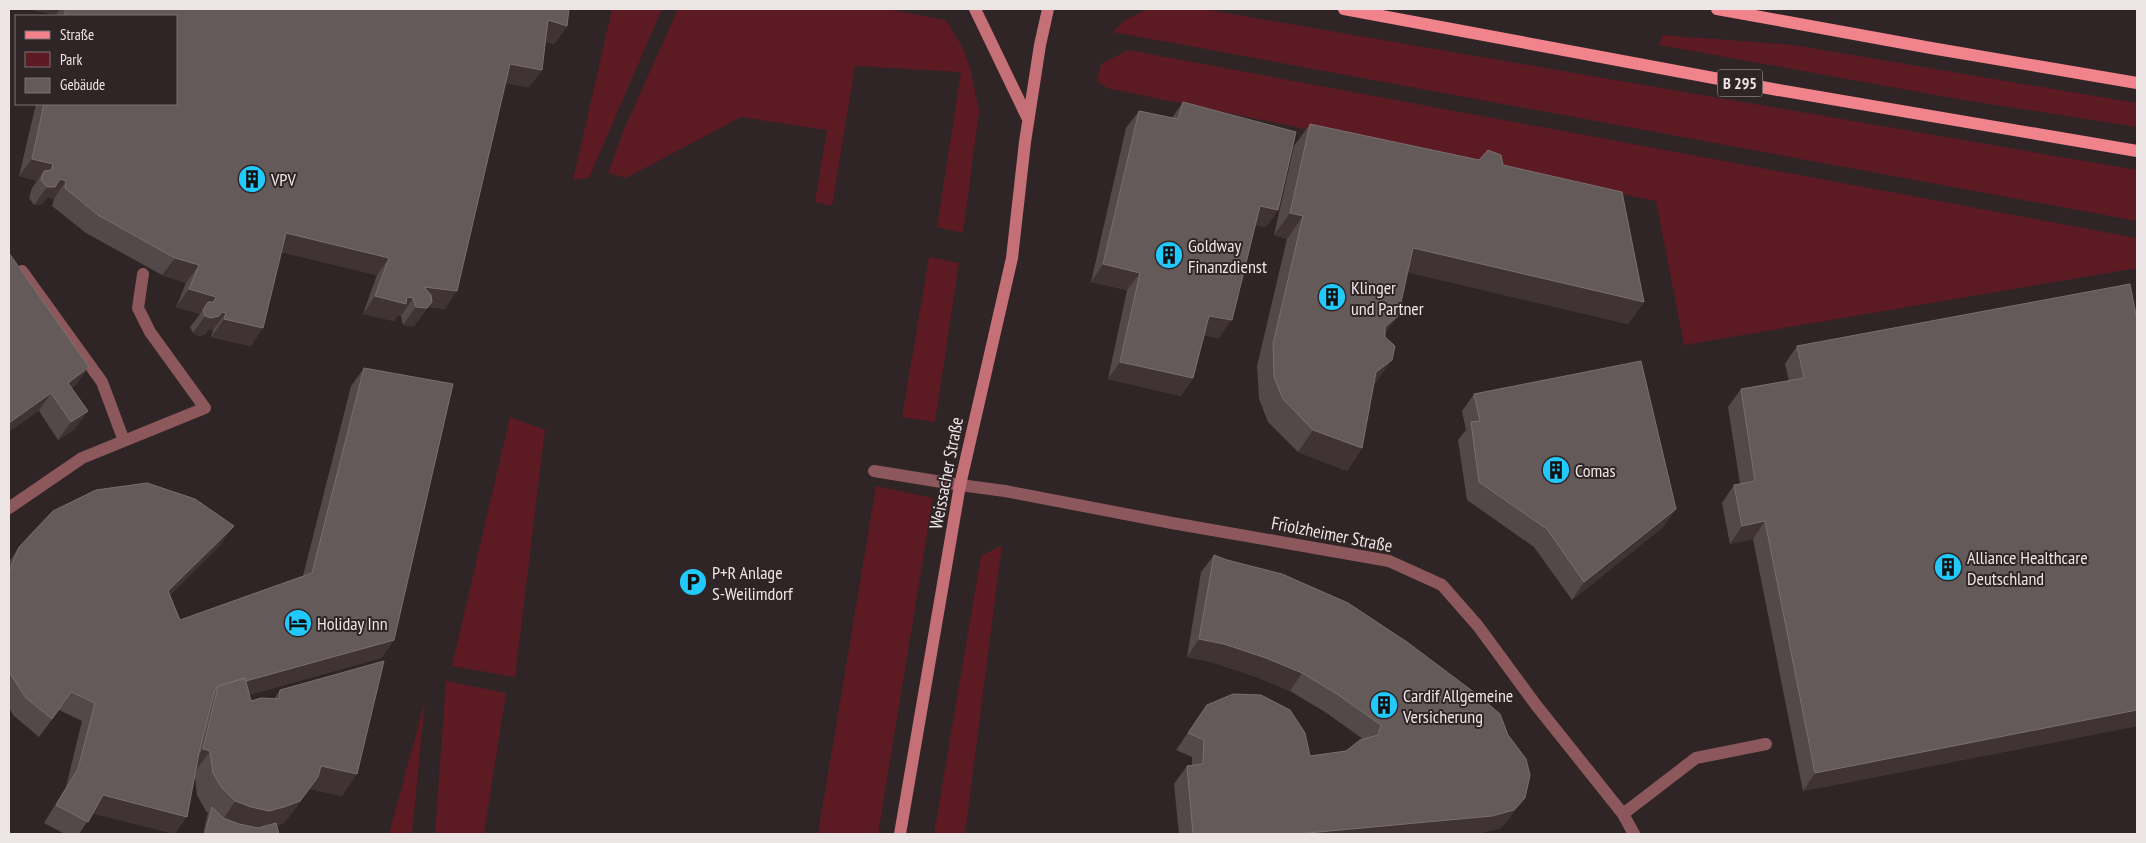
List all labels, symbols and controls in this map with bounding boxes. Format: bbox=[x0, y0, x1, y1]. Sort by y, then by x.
legend bbox=[15, 15, 178, 105]
text: Straße bbox=[60, 25, 94, 44]
text: Park bbox=[60, 50, 82, 69]
road number: B 295 bbox=[1718, 70, 1762, 96]
text: Gebäude bbox=[60, 75, 105, 94]
building icon: VPV bbox=[237, 164, 267, 194]
place label: VPV bbox=[270, 168, 296, 191]
place label: Goldway Finanzdienst bbox=[1188, 234, 1267, 278]
building icon: Goldway Finanzdienst bbox=[1154, 240, 1184, 270]
place label: Klinger und Partner bbox=[1351, 276, 1424, 320]
building icon: Klinger und Partner bbox=[1317, 282, 1347, 312]
street label: Weissacher Straße bbox=[924, 415, 968, 531]
building icon: Comas bbox=[1541, 455, 1571, 485]
place label: Comas bbox=[1575, 459, 1616, 482]
street label: Friolzheimer Straße bbox=[1269, 511, 1395, 557]
place label: Alliance Healthcare Deutschland bbox=[1967, 546, 2088, 590]
building icon: Alliance Healthcare Deutschland bbox=[1933, 552, 1963, 582]
place label: P+R Anlage S-Weilimdorf bbox=[712, 561, 794, 605]
parking icon: P+R Anlage S-Weilimdorf bbox=[678, 567, 708, 597]
hotel icon: Holiday Inn bbox=[283, 608, 313, 638]
place label: Holiday Inn bbox=[317, 612, 388, 635]
place label: Cardif Allgemeine Versicherung bbox=[1402, 684, 1513, 728]
building icon: Cardif Allgemeine Versicherung bbox=[1369, 690, 1399, 720]

